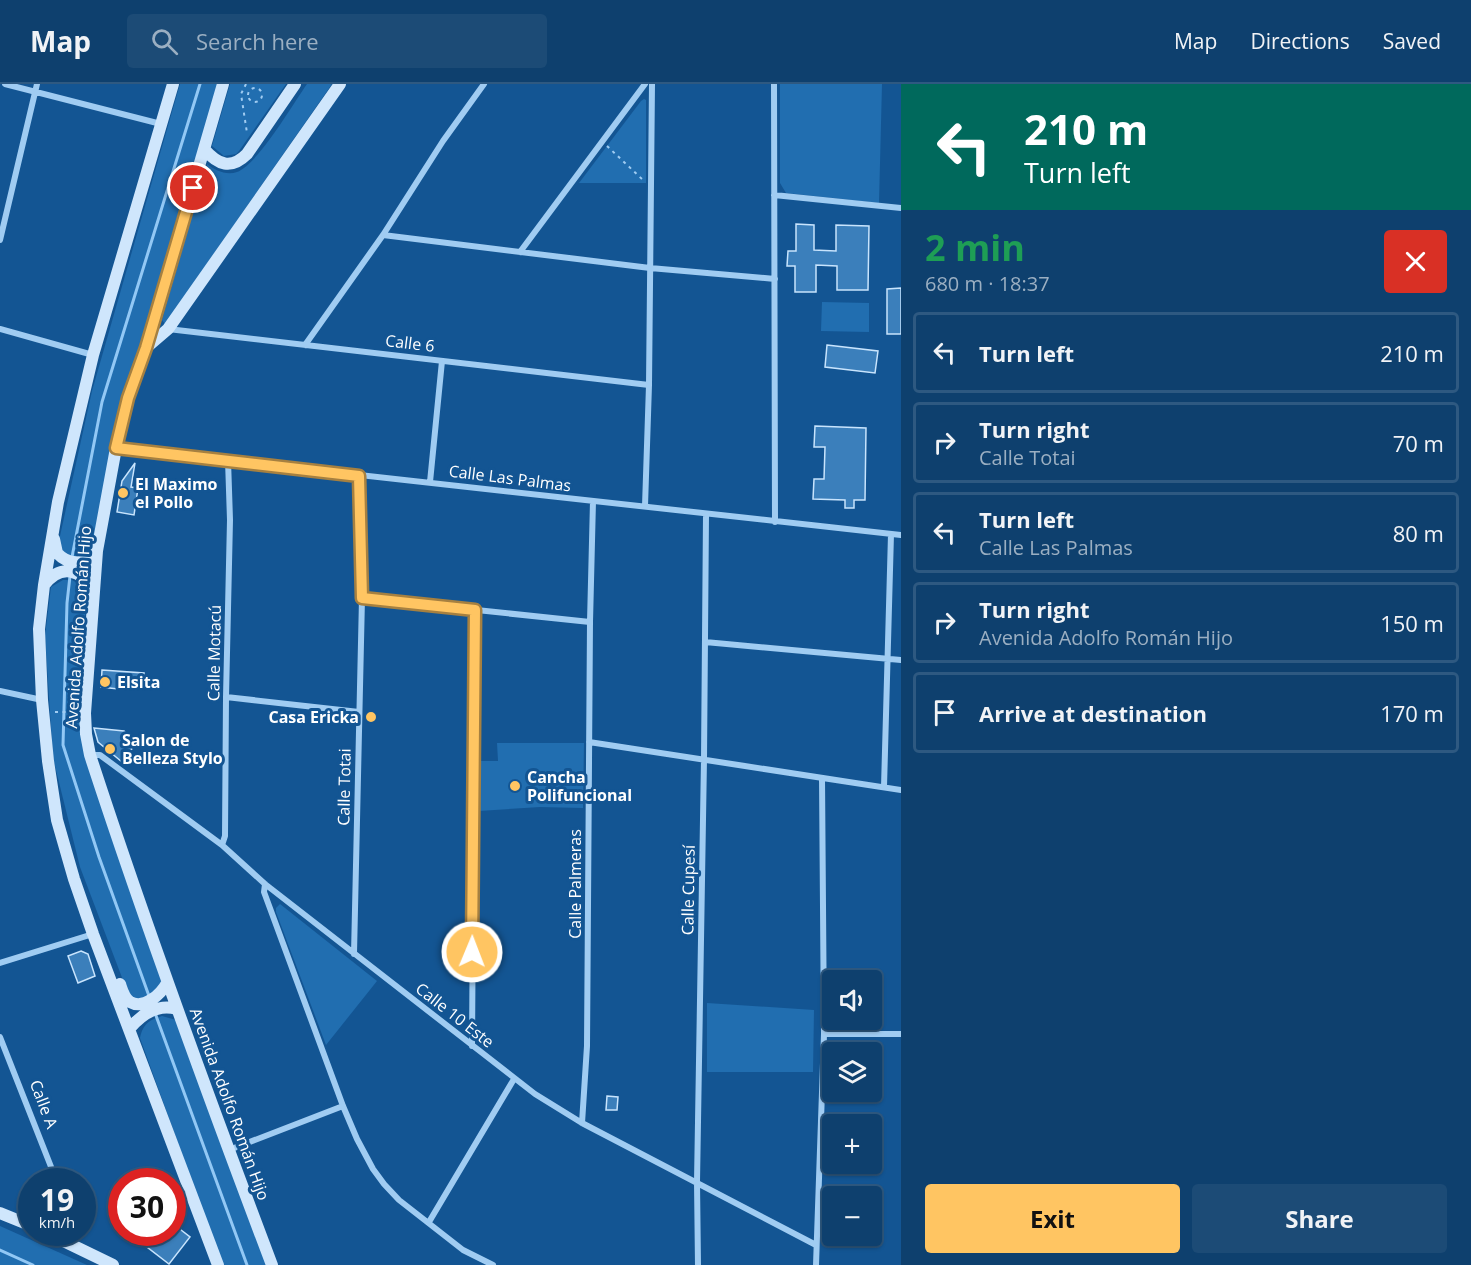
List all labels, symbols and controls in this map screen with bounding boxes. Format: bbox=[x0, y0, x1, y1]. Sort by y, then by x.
search box bbox=[127, 14, 547, 68]
text: Map bbox=[30, 22, 91, 60]
icon: search bbox=[148, 25, 181, 58]
text: Search here bbox=[196, 26, 319, 56]
text: Map bbox=[1174, 27, 1217, 55]
text: Directions bbox=[1250, 27, 1350, 55]
text: Saved bbox=[1383, 27, 1441, 55]
text: 210 m bbox=[1024, 100, 1148, 157]
icon: left bbox=[925, 108, 1003, 186]
text: Turn left bbox=[1024, 154, 1131, 191]
pin bbox=[167, 162, 218, 213]
icon: arrive bbox=[176, 171, 209, 204]
text: 2 min bbox=[925, 223, 1025, 272]
button: close bbox=[1384, 230, 1447, 293]
text: 680 m · 18:37 bbox=[925, 270, 1050, 297]
street label: Calle 6 bbox=[384, 329, 436, 357]
icon: left bbox=[928, 336, 961, 369]
text: Turn left bbox=[979, 338, 1074, 368]
text: 210 m bbox=[1380, 338, 1444, 368]
text: Turn right bbox=[979, 414, 1090, 444]
icon: right bbox=[928, 426, 961, 459]
text: 70 m bbox=[1393, 428, 1444, 458]
text: Calle Totai bbox=[979, 444, 1076, 471]
street label: Calle Las Palmas bbox=[448, 460, 572, 496]
place label: El Maximo el Pollo bbox=[135, 473, 218, 513]
marker: El Maximo el Pollo bbox=[116, 486, 130, 500]
text: Turn left bbox=[979, 504, 1074, 534]
icon: left bbox=[928, 516, 961, 549]
text: 80 m bbox=[1393, 518, 1444, 548]
street label: Avenida Adolfo Román Hijo bbox=[60, 525, 96, 729]
text: Calle Las Palmas bbox=[979, 534, 1133, 561]
text: Turn right bbox=[979, 594, 1090, 624]
street label: Calle Motacú bbox=[202, 605, 226, 701]
icon: right bbox=[928, 606, 961, 639]
text: 150 m bbox=[1380, 608, 1444, 638]
text: Avenida Adolfo Román Hijo bbox=[979, 624, 1233, 651]
place label: Elsita bbox=[117, 671, 160, 693]
marker: Elsita bbox=[98, 675, 112, 689]
icon: arrive bbox=[928, 696, 961, 729]
text: Arrive at destination bbox=[979, 698, 1207, 728]
text: 170 m bbox=[1380, 698, 1444, 728]
place label: Casa Ericka bbox=[268, 706, 359, 728]
marker: Casa Ericka bbox=[364, 710, 378, 724]
place label: Salon de Belleza Stylo bbox=[122, 729, 223, 769]
marker: Salon de Belleza Stylo bbox=[103, 742, 117, 756]
street label: Calle Totai bbox=[332, 748, 356, 826]
place label: Cancha Polifuncional bbox=[527, 766, 632, 806]
marker: Cancha Polifuncional bbox=[508, 779, 522, 793]
street label: Calle Palmeras bbox=[564, 829, 586, 939]
street label: Calle Cupesí bbox=[676, 844, 700, 935]
position arrow bbox=[440, 920, 504, 984]
map controls bbox=[822, 970, 882, 1246]
button: sound bbox=[822, 970, 882, 1030]
street label: Calle 10 Este bbox=[411, 977, 499, 1053]
street label: Avenida Adolfo Román Hijo bbox=[185, 1005, 275, 1203]
button: layers bbox=[822, 1042, 882, 1102]
street label: Calle A bbox=[25, 1077, 64, 1132]
button: + bbox=[822, 1114, 882, 1174]
speed limit sign: 30 bbox=[108, 1168, 186, 1246]
text: 19 bbox=[40, 1179, 74, 1220]
button: Exit bbox=[925, 1184, 1180, 1253]
button: Share bbox=[1192, 1184, 1447, 1253]
button: − bbox=[822, 1186, 882, 1246]
text: km/h bbox=[39, 1212, 75, 1232]

